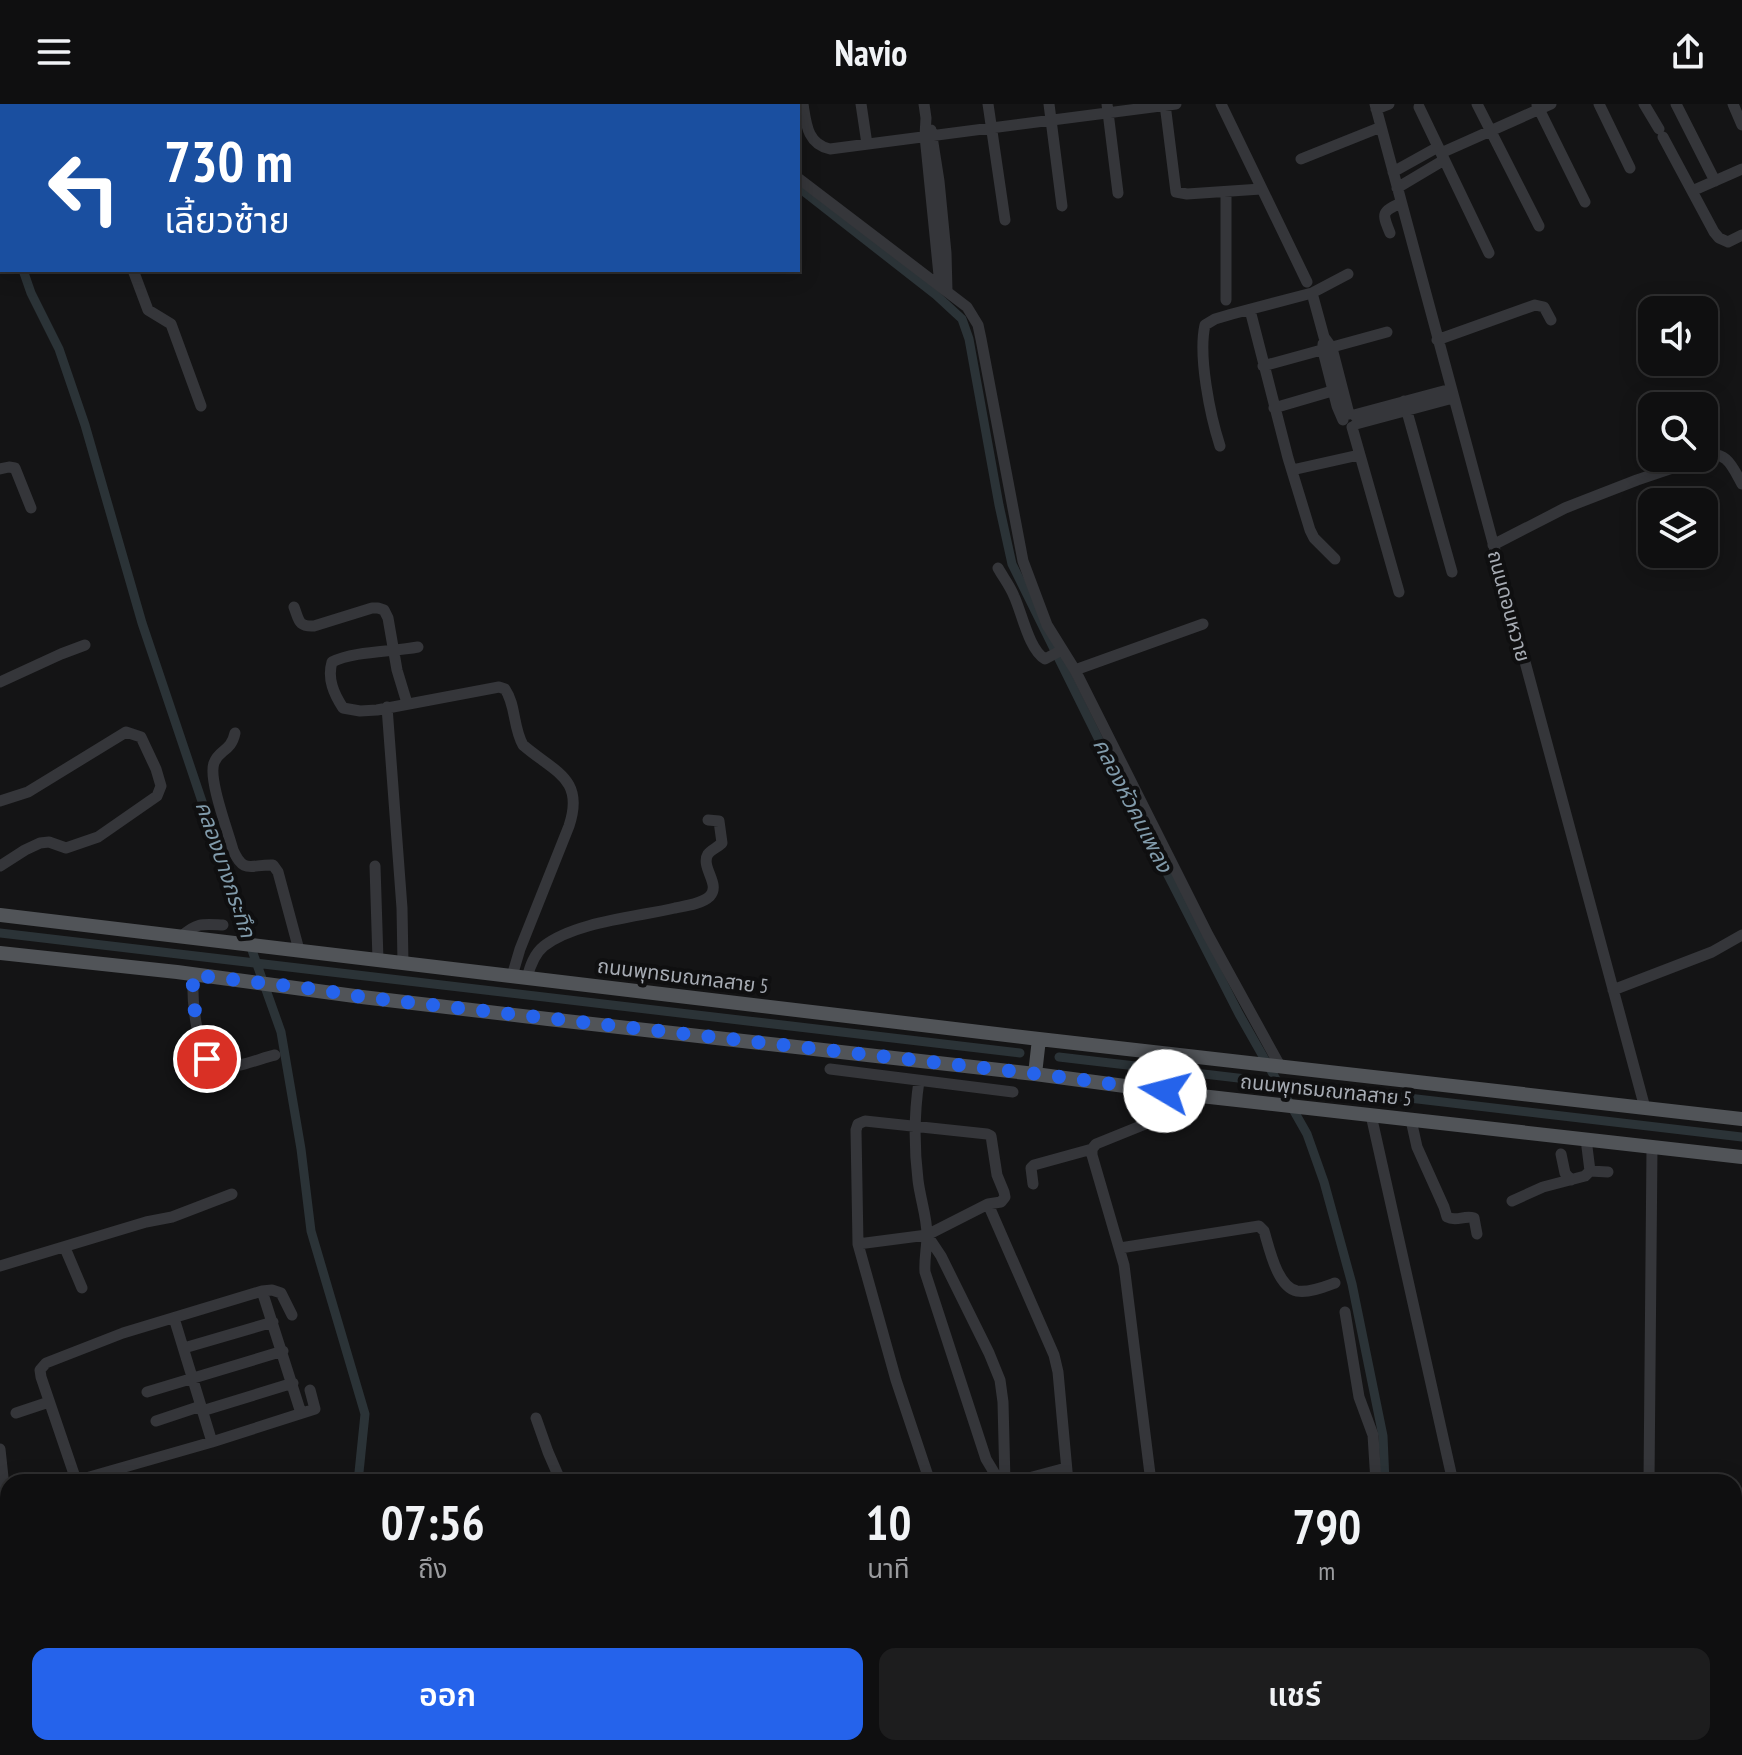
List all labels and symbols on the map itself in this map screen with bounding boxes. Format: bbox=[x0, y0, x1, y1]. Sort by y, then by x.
street label: ถนนดอนหวาย bbox=[1482, 547, 1536, 665]
water label: คลองหัวคนเพลง bbox=[1087, 733, 1179, 878]
water label: คลองบางกระทึก bbox=[190, 797, 263, 942]
street label: ถนนพุทธมณฑลสาย 5 bbox=[596, 953, 770, 999]
pin bbox=[173, 1025, 241, 1093]
position arrow bbox=[1123, 1049, 1207, 1133]
street label: ถนนพุทธมณฑลสาย 5 bbox=[1239, 1068, 1413, 1112]

